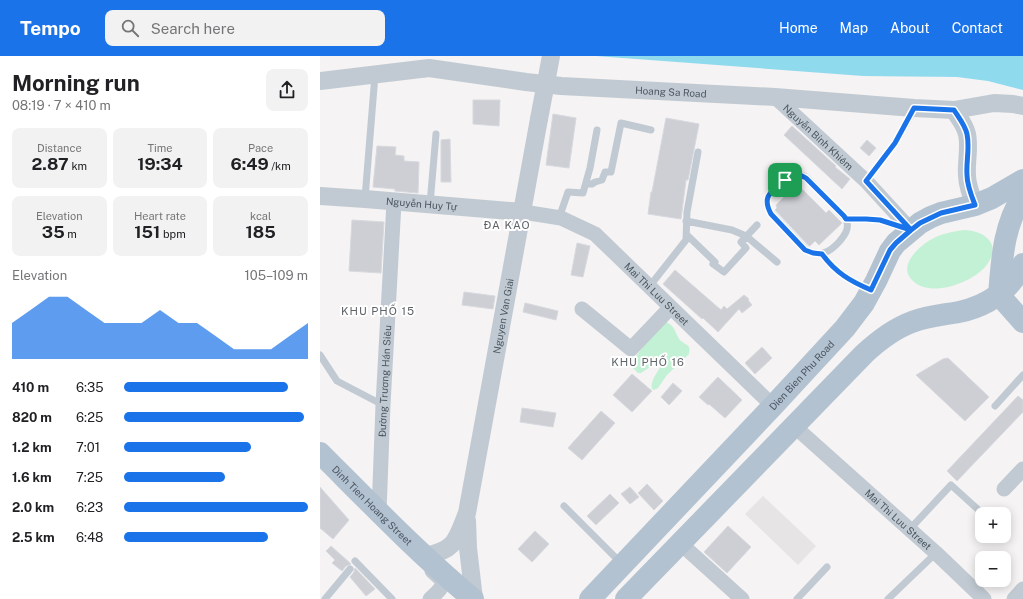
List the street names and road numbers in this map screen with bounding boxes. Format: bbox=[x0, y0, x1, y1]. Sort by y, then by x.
street label: Hoang Sa Road bbox=[635, 84, 707, 99]
street label: Nguyễn Bỉnh Khiêm bbox=[781, 102, 856, 172]
street label: Nguyễn Huy Tự bbox=[386, 195, 458, 213]
street label: Mai Thi Luu Street bbox=[622, 260, 692, 328]
street label: Nguyen Van Giai bbox=[490, 277, 516, 354]
street label: Đường Trương Hán Siêu bbox=[376, 325, 393, 437]
street label: Dien Bien Phu Road bbox=[766, 338, 837, 412]
street label: Dinh Tien Hoang Street bbox=[330, 463, 415, 548]
street label: Mai Thi Luu Street bbox=[863, 487, 934, 552]

